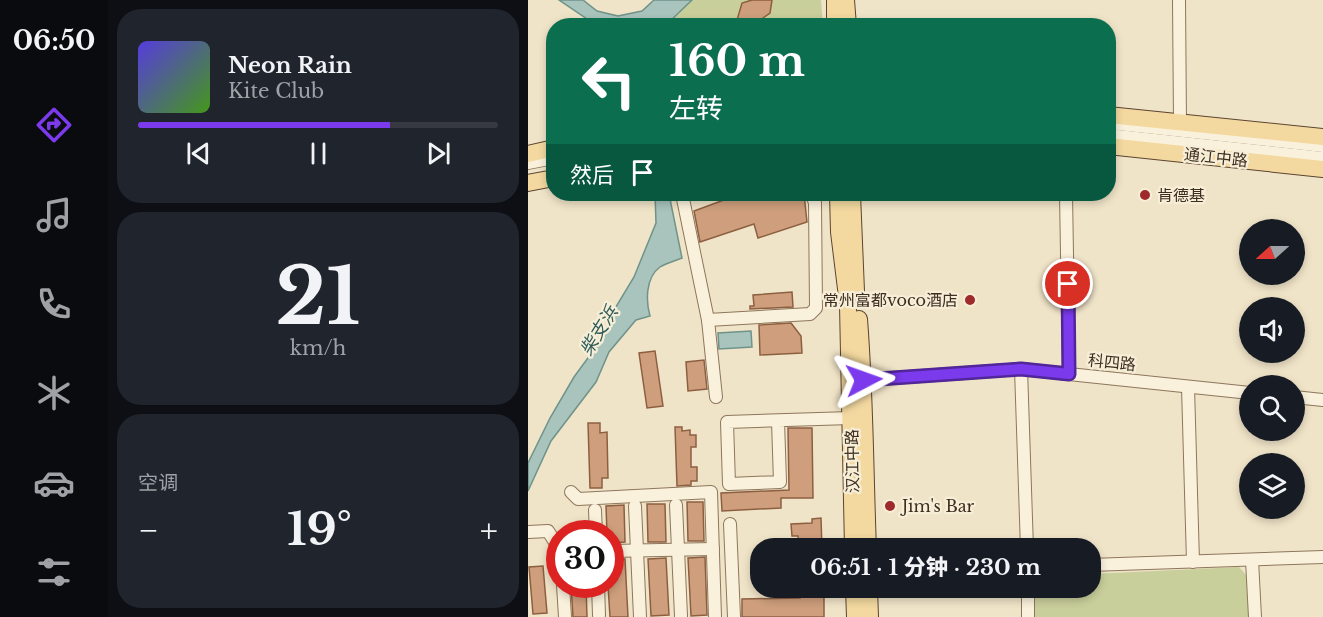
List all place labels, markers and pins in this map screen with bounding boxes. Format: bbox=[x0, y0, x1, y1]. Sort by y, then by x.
place label: 肯德基 bbox=[1157, 185, 1205, 205]
marker: 肯德基 bbox=[1138, 188, 1152, 202]
pin bbox=[1042, 258, 1093, 309]
place label: 常州富都voco酒店 bbox=[823, 290, 958, 310]
marker: 常州富都voco酒店 bbox=[963, 293, 977, 307]
place label: Jim's Bar bbox=[900, 496, 975, 516]
marker: Jim's Bar bbox=[883, 499, 897, 513]

